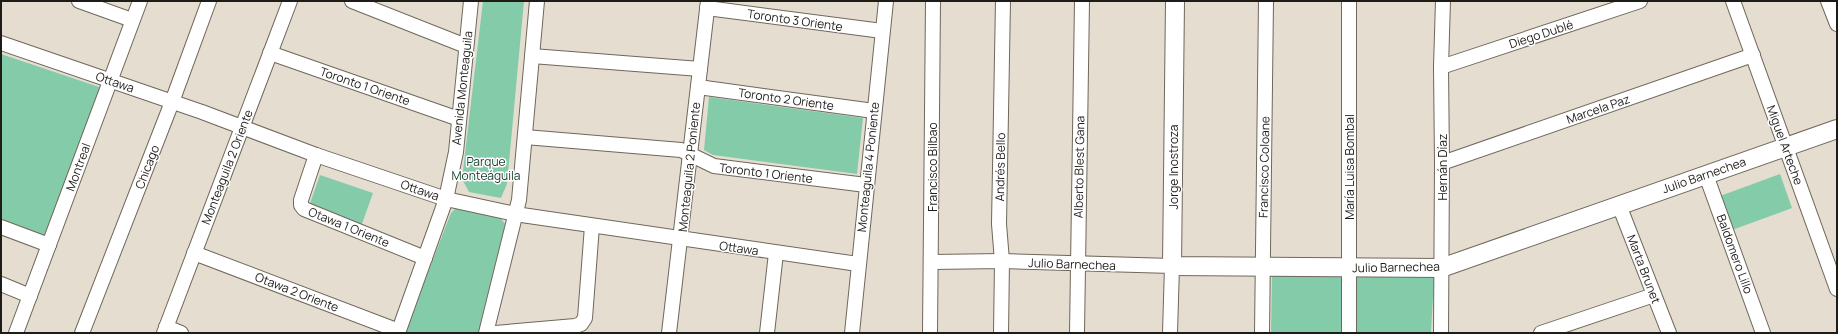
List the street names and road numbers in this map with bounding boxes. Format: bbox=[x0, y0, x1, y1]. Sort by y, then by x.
street label: Toronto 3 Oriente bbox=[746, 5, 844, 35]
street label: Diego Dublé bbox=[1507, 16, 1575, 52]
street label: Avenida Monteaguila bbox=[448, 30, 476, 146]
street label: Toronto 1 Oriente bbox=[318, 63, 412, 109]
street label: Ottawa bbox=[94, 68, 136, 96]
street label: Toronto 2 Oriente bbox=[737, 84, 835, 114]
street label: Marcela Paz bbox=[1564, 90, 1632, 128]
street label: Monteaguila 2 Poniente bbox=[674, 101, 704, 233]
street label: Monteaguila 4 Poniente bbox=[853, 101, 883, 233]
street label: Miguel Arteche bbox=[1763, 103, 1807, 187]
street label: Monteaguila 2 Oriente bbox=[197, 107, 257, 227]
street label: María Luisa Bombal bbox=[1341, 114, 1358, 220]
street label: Alberto Blest Gana bbox=[1070, 116, 1088, 218]
street label: Francisco Coloane bbox=[1255, 116, 1273, 218]
street label: Francisco Bilbao bbox=[924, 122, 941, 212]
street label: Jorge Inostroza bbox=[1165, 124, 1182, 210]
street label: Andrés Bello bbox=[991, 132, 1009, 202]
street label: Hernán Díaz bbox=[1434, 134, 1451, 200]
street label: Montreal bbox=[62, 141, 94, 193]
street label: Chicago bbox=[131, 142, 163, 192]
street label: Julio Barnechea bbox=[1660, 153, 1748, 197]
street label: Toronto 1 Oriente bbox=[718, 159, 814, 187]
street label: Ottawa bbox=[399, 176, 441, 204]
street label: Otawa 1 Oriente bbox=[306, 203, 392, 251]
street label: Baldomero Lillo bbox=[1713, 212, 1757, 296]
street label: Marta Brunet bbox=[1623, 232, 1665, 306]
street label: Ottawa bbox=[718, 237, 760, 259]
street label: Julio Barnechea bbox=[1028, 254, 1116, 274]
street label: Julio Barnechea bbox=[1352, 258, 1440, 276]
street label: Otawa 2 Oriente bbox=[253, 268, 341, 316]

